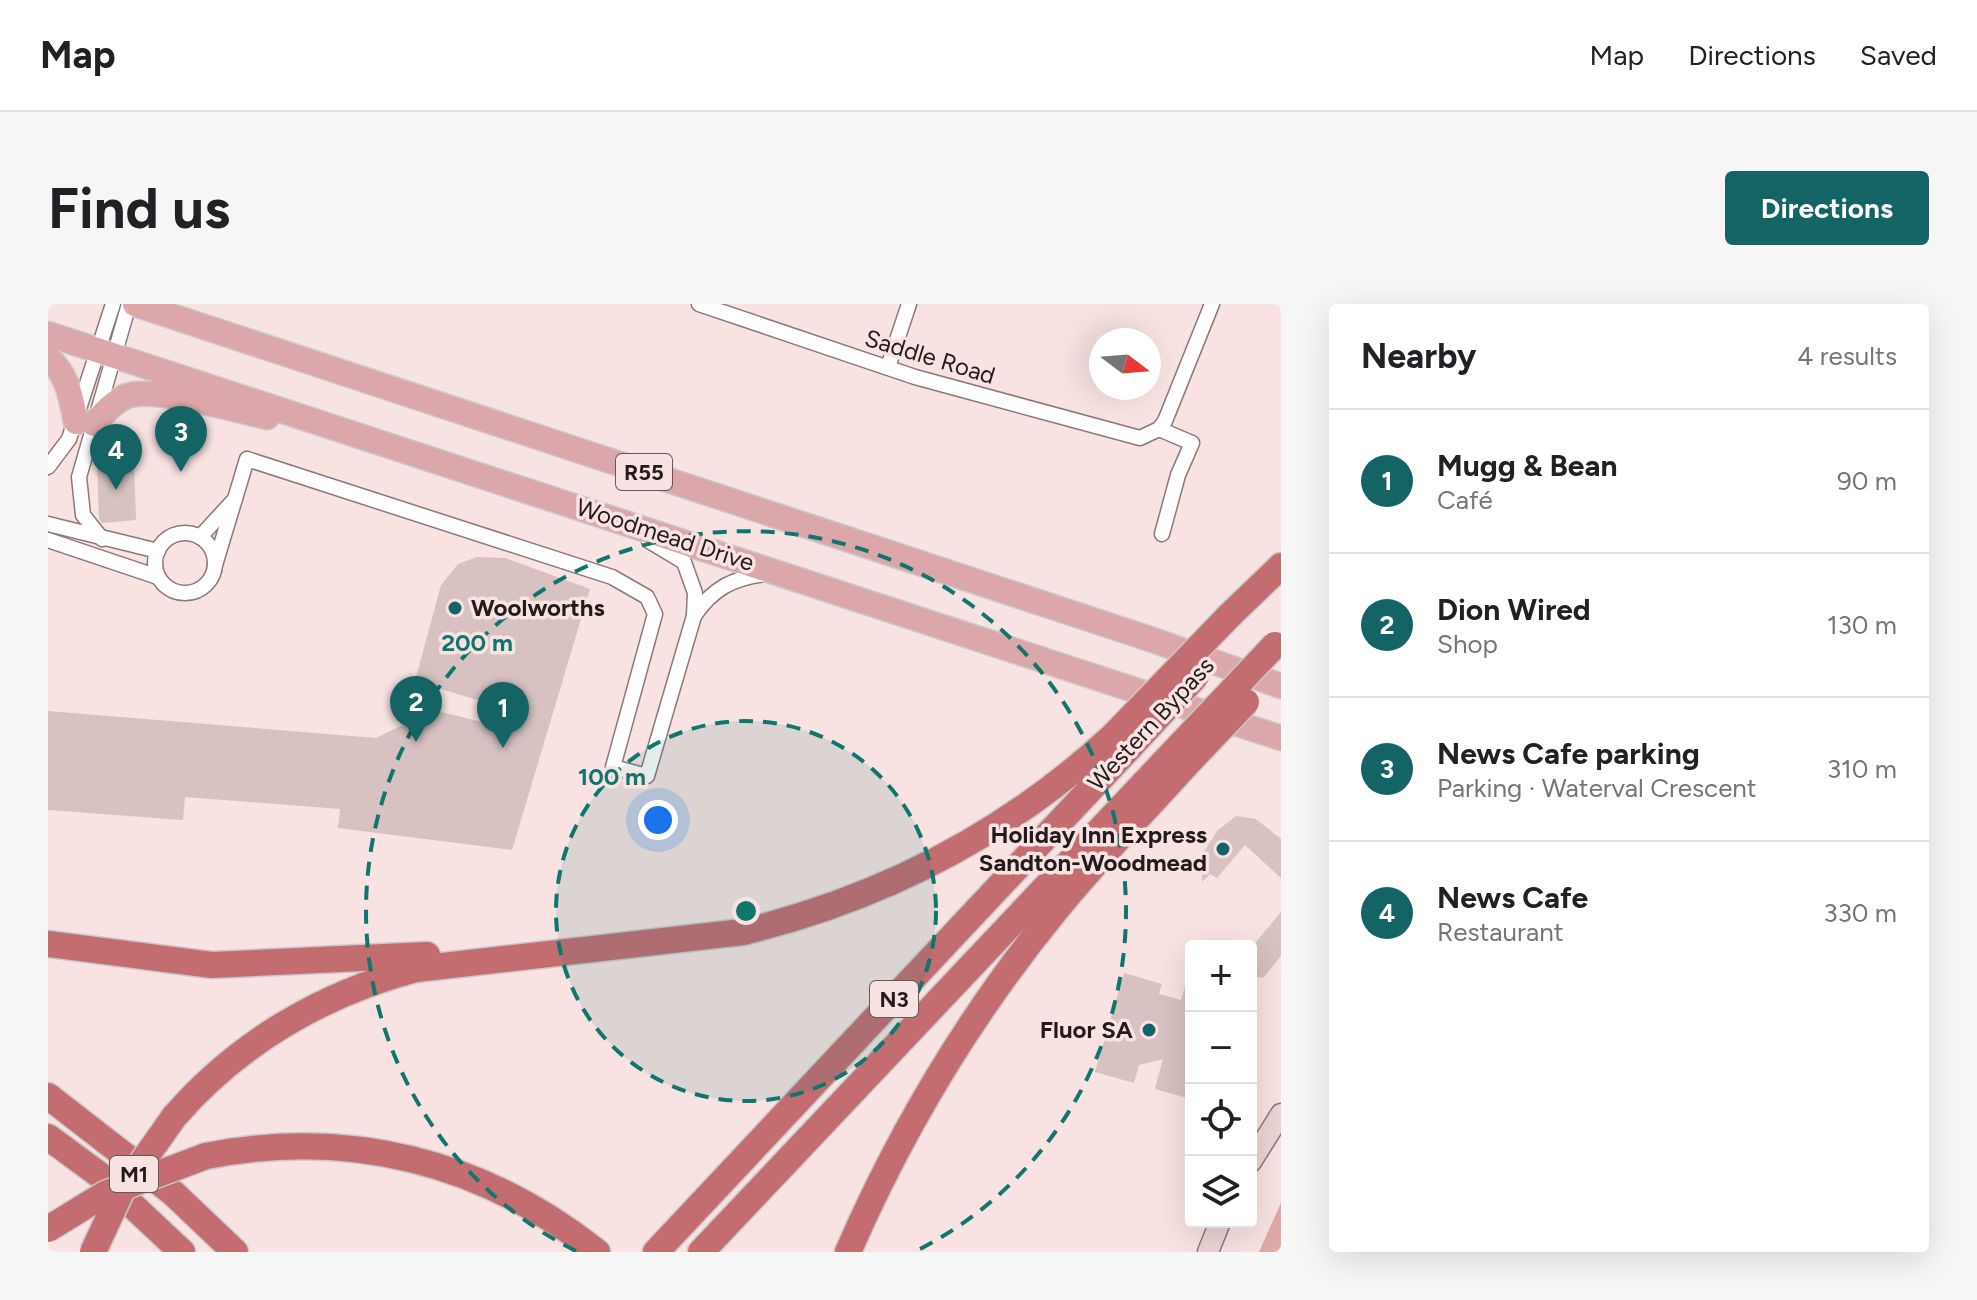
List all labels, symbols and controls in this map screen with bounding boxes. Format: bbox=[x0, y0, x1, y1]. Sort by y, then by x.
text: Map bbox=[40, 32, 116, 78]
text: Map bbox=[1590, 38, 1644, 72]
text: Directions bbox=[1688, 38, 1816, 72]
text: Saved bbox=[1860, 38, 1937, 72]
button: Directions bbox=[1725, 171, 1929, 245]
text: Find us bbox=[48, 175, 230, 242]
street label: Saddle Road bbox=[862, 323, 999, 390]
north arrow bbox=[1089, 328, 1161, 400]
text: Nearby bbox=[1361, 336, 1476, 377]
text: 4 results bbox=[1797, 340, 1897, 372]
pin: 3 bbox=[155, 406, 207, 472]
pin: 4 bbox=[90, 424, 142, 490]
text: Mugg & Bean bbox=[1437, 447, 1618, 484]
road number: R55 bbox=[616, 454, 672, 490]
text: 1 bbox=[1382, 465, 1392, 497]
text: 90 m bbox=[1837, 465, 1897, 497]
text: Café bbox=[1437, 484, 1493, 516]
street label: Woodmead Drive bbox=[573, 492, 758, 577]
text: Dion Wired bbox=[1437, 591, 1591, 628]
place label: Woolworths bbox=[471, 593, 605, 622]
marker: Woolworths bbox=[446, 599, 464, 617]
text: 2 bbox=[1379, 609, 1395, 641]
text: 130 m bbox=[1827, 609, 1897, 641]
text: 200 m bbox=[441, 628, 513, 657]
text: Shop bbox=[1437, 628, 1498, 660]
street label: Western Bypass bbox=[1081, 651, 1220, 796]
pin: 2 bbox=[390, 676, 442, 742]
pin: 1 bbox=[477, 682, 529, 748]
text: News Cafe parking bbox=[1437, 735, 1700, 772]
text: 3 bbox=[1380, 753, 1394, 785]
text: 310 m bbox=[1827, 753, 1897, 785]
text: 100 m bbox=[578, 762, 646, 791]
text: Parking · Waterval Crescent bbox=[1437, 772, 1757, 804]
your location bbox=[638, 800, 678, 840]
place label: Holiday Inn Express Sandton-Woodmead bbox=[979, 820, 1207, 877]
marker: Holiday Inn Express Sandton-Woodmead bbox=[1214, 840, 1232, 858]
text: News Cafe bbox=[1437, 879, 1588, 916]
centre of rings bbox=[732, 897, 760, 925]
text: 4 bbox=[1379, 897, 1395, 929]
text: 330 m bbox=[1823, 897, 1897, 929]
text: Restaurant bbox=[1437, 916, 1564, 948]
map controls bbox=[1185, 940, 1257, 1228]
button: + bbox=[1185, 940, 1257, 1012]
road number: N3 bbox=[870, 981, 918, 1017]
button: − bbox=[1185, 1012, 1257, 1084]
place label: Fluor SA bbox=[1040, 1015, 1133, 1044]
marker: Fluor SA bbox=[1140, 1021, 1158, 1039]
button: locate bbox=[1185, 1084, 1257, 1156]
road number: M1 bbox=[110, 1156, 158, 1192]
button: layers bbox=[1185, 1156, 1257, 1228]

